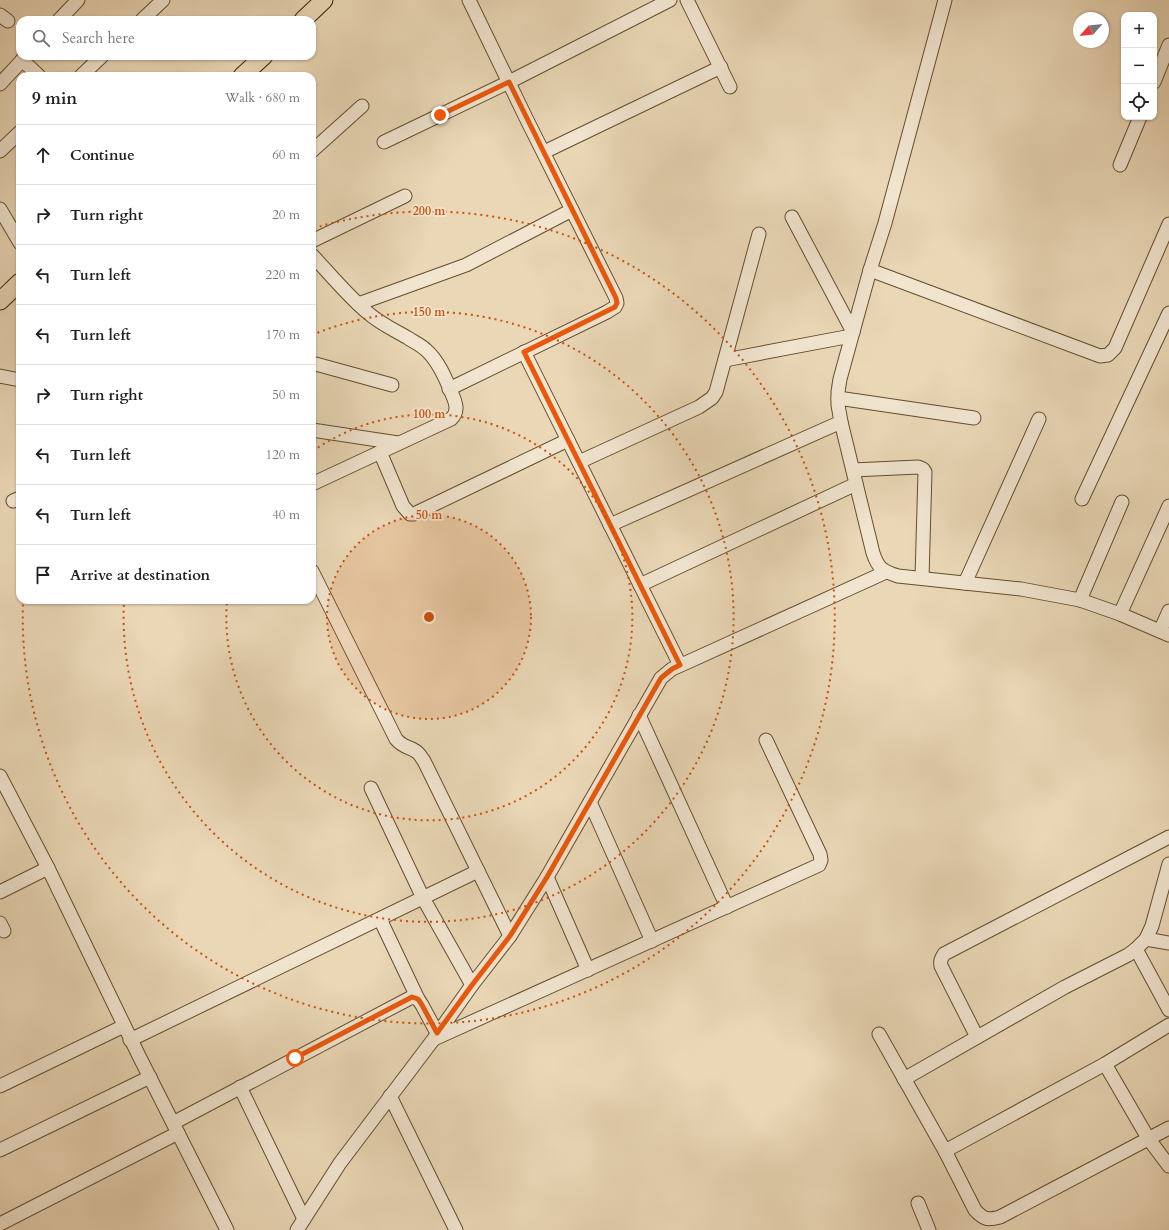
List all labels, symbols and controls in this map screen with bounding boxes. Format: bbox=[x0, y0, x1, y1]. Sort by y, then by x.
north arrow bbox=[1073, 12, 1109, 48]
map controls bbox=[1121, 12, 1157, 120]
button: + bbox=[1121, 12, 1157, 48]
search box bbox=[16, 16, 316, 60]
icon: search bbox=[30, 27, 52, 49]
text: Search here bbox=[62, 28, 135, 48]
button: − bbox=[1121, 48, 1157, 84]
button: locate bbox=[1121, 84, 1157, 120]
text: 9 min bbox=[32, 87, 77, 110]
text: Walk · 680 m bbox=[225, 89, 300, 107]
route end bbox=[431, 106, 449, 124]
icon: ahead bbox=[32, 144, 54, 166]
text: Continue bbox=[70, 145, 135, 165]
text: 60 m bbox=[272, 146, 300, 164]
text: 200 m bbox=[413, 203, 446, 219]
icon: right bbox=[32, 204, 54, 226]
text: Turn right bbox=[70, 205, 143, 225]
text: 20 m bbox=[272, 206, 300, 224]
icon: left bbox=[32, 264, 54, 286]
text: Turn left bbox=[70, 265, 131, 285]
text: 220 m bbox=[266, 266, 300, 284]
text: 150 m bbox=[413, 304, 446, 320]
icon: left bbox=[32, 324, 54, 346]
text: Turn left bbox=[70, 325, 131, 345]
text: 170 m bbox=[266, 326, 300, 344]
icon: right bbox=[32, 384, 54, 406]
text: Turn right bbox=[70, 385, 143, 405]
text: 50 m bbox=[272, 386, 300, 404]
text: 100 m bbox=[413, 406, 446, 422]
icon: left bbox=[32, 444, 54, 466]
text: Turn left bbox=[70, 445, 131, 465]
text: 120 m bbox=[266, 446, 300, 464]
icon: left bbox=[32, 504, 54, 526]
text: Turn left bbox=[70, 505, 131, 525]
text: 40 m bbox=[272, 506, 300, 524]
text: 50 m bbox=[416, 507, 443, 523]
icon: arrive bbox=[32, 564, 54, 586]
text: Arrive at destination bbox=[70, 565, 210, 585]
centre of rings bbox=[422, 610, 436, 624]
route start bbox=[286, 1049, 304, 1067]

